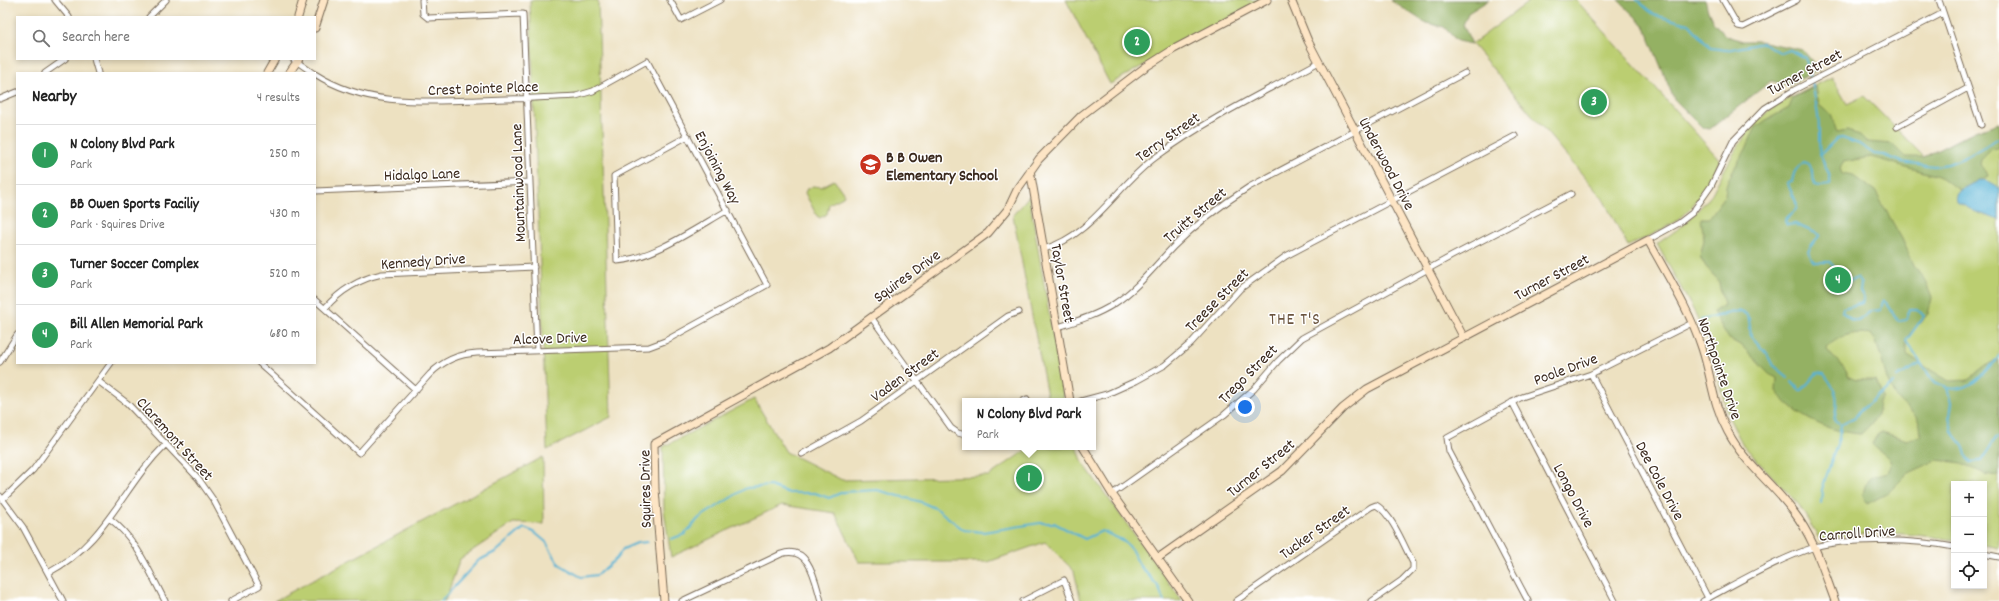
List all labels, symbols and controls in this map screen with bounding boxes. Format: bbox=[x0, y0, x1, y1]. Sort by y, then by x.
search box bbox=[16, 16, 316, 60]
icon: search bbox=[30, 27, 52, 49]
text: Search here bbox=[62, 27, 130, 49]
pin: 2 bbox=[1124, 27, 1150, 57]
street label: Turner Street bbox=[1764, 44, 1847, 103]
street label: Crest Pointe Place bbox=[427, 76, 539, 103]
text: Nearby bbox=[32, 86, 76, 110]
pin: 3 bbox=[1581, 87, 1607, 117]
text: 4 results bbox=[257, 89, 300, 108]
street label: Terry Street bbox=[1131, 107, 1206, 169]
street label: Underwood Drive bbox=[1352, 114, 1420, 215]
street label: Mountainwood Lane bbox=[506, 123, 533, 243]
street label: Enjoining Way bbox=[688, 127, 746, 210]
text: N Colony Blvd Park bbox=[70, 134, 175, 156]
text: 1 bbox=[44, 145, 46, 164]
text: 250 m bbox=[269, 145, 300, 164]
place label: B B Owen Elementary School bbox=[886, 147, 998, 188]
school or university icon: B B Owen Elementary School bbox=[857, 152, 883, 178]
text: Park bbox=[70, 156, 92, 175]
street label: Hidalgo Lane bbox=[384, 163, 461, 188]
street label: Truitt Street bbox=[1159, 182, 1232, 249]
text: BB Owen Sports Faciliy bbox=[70, 194, 199, 216]
text: 2 bbox=[42, 205, 48, 224]
text: 430 m bbox=[270, 205, 300, 224]
text: Park · Squires Drive bbox=[70, 216, 165, 235]
street label: Taylor Street bbox=[1043, 242, 1080, 325]
street label: Squires Drive bbox=[869, 245, 946, 309]
street label: Kennedy Drive bbox=[380, 248, 466, 277]
street label: Turner Street bbox=[1511, 249, 1594, 308]
text: Turner Soccer Complex bbox=[70, 254, 199, 276]
street label: Treese Street bbox=[1180, 263, 1255, 338]
text: 3 bbox=[42, 265, 48, 284]
text: 520 m bbox=[269, 265, 300, 284]
pin: 4 bbox=[1825, 265, 1851, 295]
text: Park bbox=[70, 276, 92, 295]
district label: THE T'S bbox=[1269, 309, 1321, 333]
text: Bill Allen Memorial Park bbox=[70, 314, 203, 336]
street label: Northpointe Drive bbox=[1690, 315, 1747, 423]
text: 4 bbox=[42, 325, 48, 344]
text: 680 m bbox=[269, 325, 300, 344]
street label: Alcove Drive bbox=[513, 327, 588, 352]
text: Park bbox=[70, 336, 92, 355]
street label: Trego Street bbox=[1214, 340, 1284, 410]
street label: Vaden Street bbox=[866, 343, 945, 409]
street label: Poole Drive bbox=[1531, 348, 1601, 393]
street label: Claremont Street bbox=[130, 393, 218, 487]
your location bbox=[1235, 397, 1255, 417]
popup bbox=[962, 398, 1096, 450]
text: N Colony Blvd Park bbox=[977, 404, 1081, 426]
text: Park bbox=[977, 426, 999, 445]
street label: Turner Street bbox=[1222, 434, 1301, 504]
street label: Dee Cole Drive bbox=[1628, 438, 1689, 525]
street label: Squires Drive bbox=[634, 450, 659, 528]
street label: Longo Drive bbox=[1546, 460, 1599, 532]
pin: 1 bbox=[1016, 463, 1042, 493]
map controls bbox=[1951, 481, 1987, 589]
button: + bbox=[1951, 481, 1987, 517]
street label: Tucker Street bbox=[1275, 500, 1356, 566]
button: − bbox=[1951, 517, 1987, 553]
street label: Carroll Drive bbox=[1818, 520, 1896, 549]
button: locate bbox=[1951, 553, 1987, 589]

